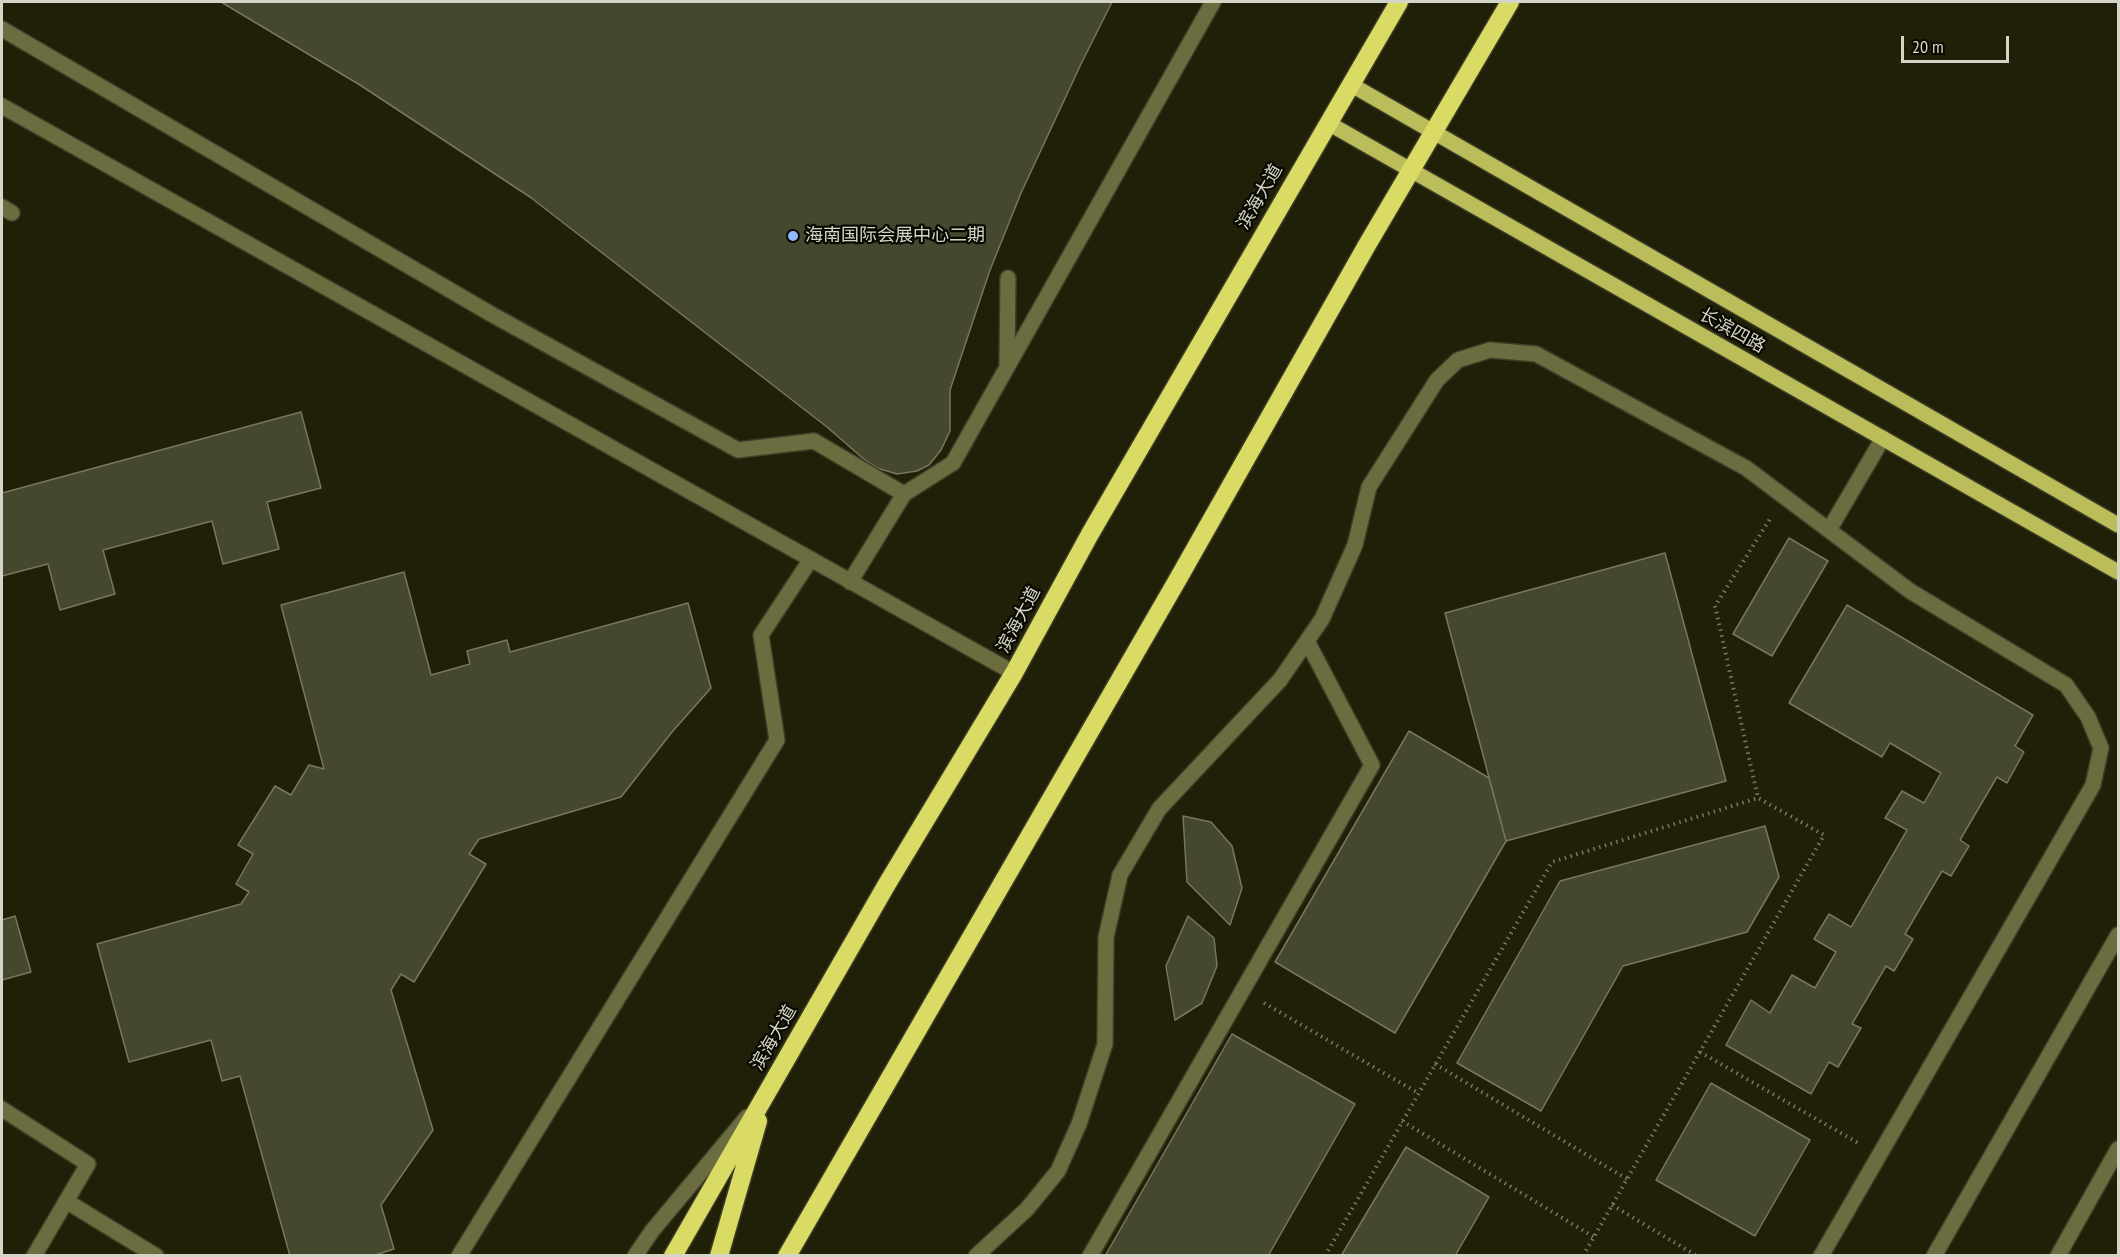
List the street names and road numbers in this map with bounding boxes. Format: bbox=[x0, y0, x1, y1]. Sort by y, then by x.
street label: 滨海大道 bbox=[1233, 160, 1287, 234]
street label: 长滨四路 bbox=[1695, 304, 1769, 358]
street label: 滨海大道 bbox=[993, 583, 1045, 657]
street label: 滨海大道 bbox=[747, 1001, 801, 1075]

